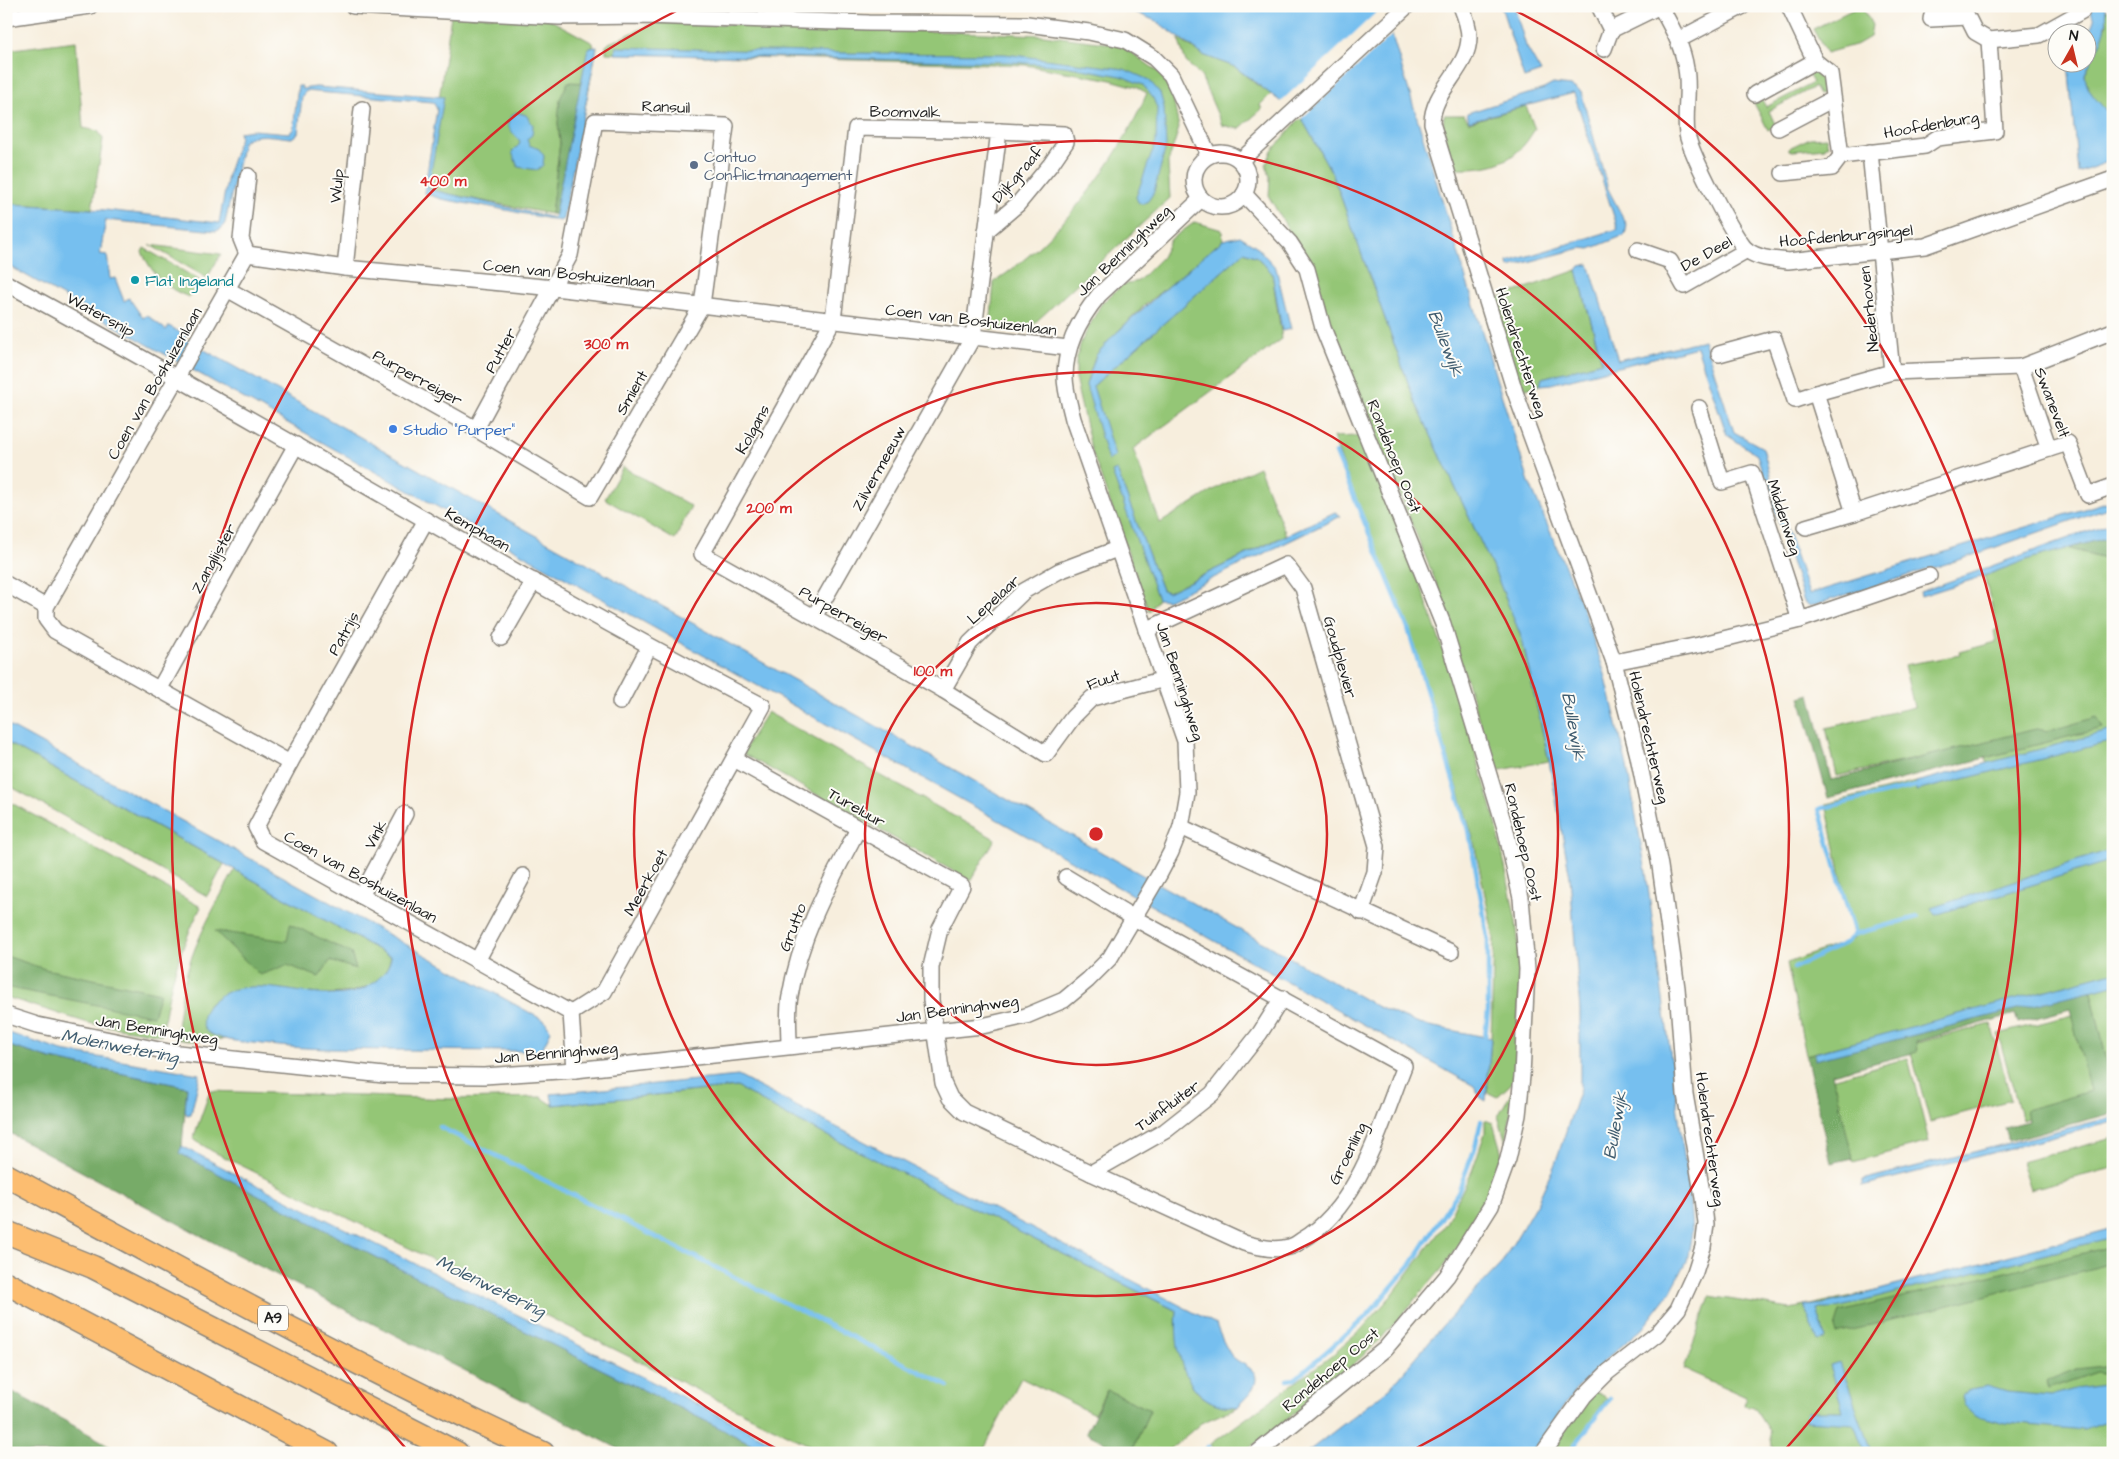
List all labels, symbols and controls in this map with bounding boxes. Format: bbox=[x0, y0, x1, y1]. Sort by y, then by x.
north arrow bbox=[2046, 22, 2096, 72]
text: N bbox=[2068, 26, 2080, 47]
street label: Ransuil bbox=[641, 95, 691, 119]
street label: Boomvalk bbox=[869, 100, 941, 124]
street label: Hoofdenburg bbox=[1882, 106, 1981, 145]
street label: Dijkgraaf bbox=[987, 141, 1050, 208]
place label: Contuo Conflictmanagement bbox=[704, 146, 853, 187]
marker: Contuo Conflictmanagement bbox=[688, 159, 700, 171]
street label: Wulp bbox=[324, 168, 350, 204]
text: 400 m bbox=[420, 171, 467, 192]
street label: Jan Benninghweg bbox=[1072, 200, 1176, 302]
street label: Hoofdenburgsingel bbox=[1778, 219, 1914, 254]
street label: De Deel bbox=[1677, 231, 1736, 277]
street label: Coen van Boshuizenlaan bbox=[482, 254, 656, 294]
street label: Nederhoven bbox=[1854, 265, 1884, 353]
place label: Flat Ingeland bbox=[145, 270, 234, 293]
marker: Flat Ingeland bbox=[129, 274, 141, 286]
street label: Holendrechterweg bbox=[1489, 285, 1552, 420]
street label: Watersnip bbox=[63, 287, 139, 343]
street label: Coen van Boshuizenlaan bbox=[884, 299, 1058, 341]
street label: Coen van Boshuizenlaan bbox=[102, 303, 208, 464]
water label: Bullewijk bbox=[1422, 307, 1470, 381]
street label: Putter bbox=[479, 324, 522, 377]
text: 300 m bbox=[583, 334, 628, 355]
street label: Purperreiger bbox=[368, 344, 466, 412]
street label: Swanevelt bbox=[2029, 364, 2076, 441]
street label: Smient bbox=[610, 366, 654, 419]
street label: Rondehoep Oost bbox=[1361, 396, 1427, 517]
street label: Kolgans bbox=[730, 401, 776, 459]
place label: Studio "Purper" bbox=[403, 419, 515, 441]
street label: Zilvermeeuw bbox=[846, 422, 911, 515]
marker: Studio "Purper" bbox=[387, 423, 399, 435]
street label: Middenweg bbox=[1760, 477, 1807, 558]
text: 200 m bbox=[745, 498, 792, 519]
street label: Kemphaan bbox=[441, 502, 514, 557]
street label: Zanglijster bbox=[186, 519, 243, 598]
street label: Lepelaar bbox=[962, 570, 1025, 630]
street label: Purperreiger bbox=[795, 581, 892, 650]
street label: Patrijs bbox=[323, 608, 365, 659]
street label: Goudplevier bbox=[1318, 614, 1362, 701]
street label: Jan Benninghweg bbox=[1150, 619, 1210, 744]
text: 100 m bbox=[914, 661, 953, 682]
street label: Fuut bbox=[1084, 664, 1123, 696]
street label: Holendrechterweg bbox=[1622, 669, 1675, 806]
water label: Bullewijk bbox=[1555, 690, 1592, 763]
street label: Rondehoep Oost bbox=[1499, 781, 1547, 904]
street label: Tureluur bbox=[824, 783, 890, 833]
street label: Vink bbox=[359, 816, 393, 853]
street label: Coen van Boshuizenlaan bbox=[280, 825, 441, 928]
centre of rings bbox=[1087, 825, 1105, 843]
street label: Meerkoet bbox=[618, 845, 674, 920]
street label: Grutto bbox=[774, 900, 812, 955]
street label: Jan Benninghweg bbox=[894, 990, 1020, 1029]
street label: Jan Benninghweg bbox=[94, 1009, 220, 1051]
water label: Molenwetering bbox=[59, 1023, 182, 1071]
street label: Jan Benninghweg bbox=[494, 1037, 619, 1070]
street label: Holendrechterweg bbox=[1689, 1071, 1730, 1208]
street label: Tuinfluiter bbox=[1131, 1075, 1205, 1137]
water label: Bullewijk bbox=[1597, 1088, 1634, 1161]
street label: Groenling bbox=[1323, 1119, 1373, 1189]
water label: Molenwetering bbox=[431, 1249, 551, 1325]
road number: A9 bbox=[258, 1306, 288, 1330]
street label: Rondehoep Oost bbox=[1277, 1322, 1384, 1417]

